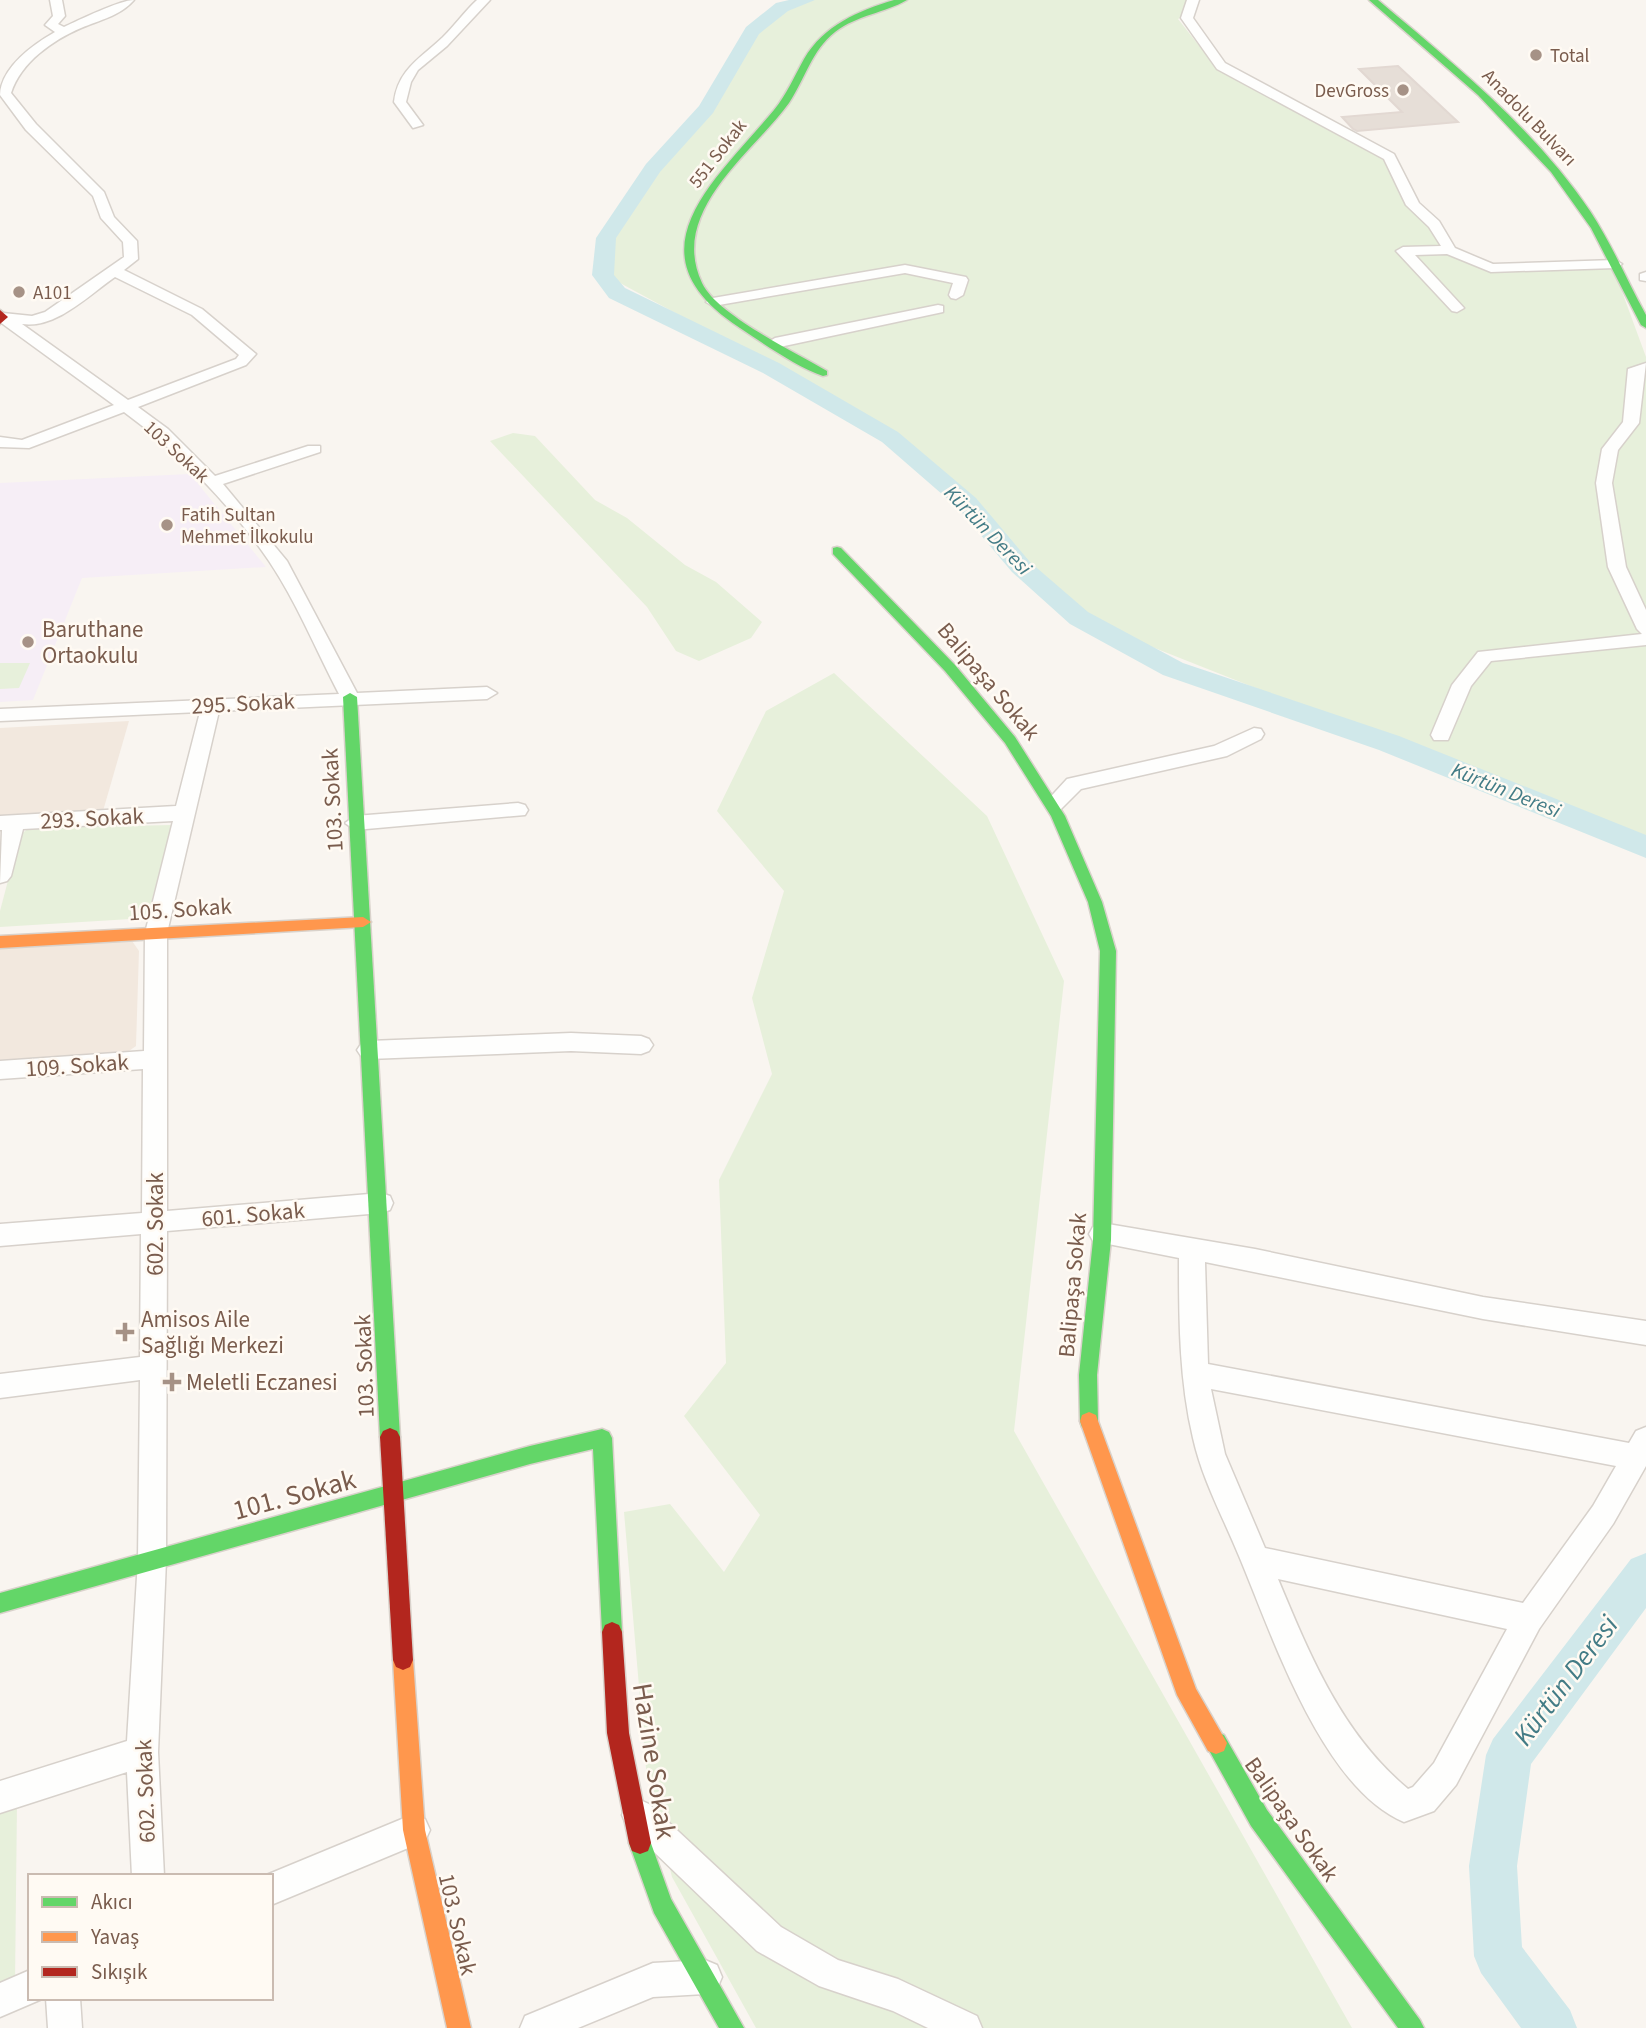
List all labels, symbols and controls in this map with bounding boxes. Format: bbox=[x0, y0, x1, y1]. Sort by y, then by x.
place label: Total bbox=[1550, 43, 1589, 70]
marker: Total bbox=[1528, 47, 1544, 63]
street label: Anadolu Bulvarı bbox=[1476, 63, 1582, 173]
place label: DevGross bbox=[1315, 78, 1389, 105]
marker: DevGross bbox=[1395, 82, 1411, 98]
street label: 551 Sokak bbox=[683, 113, 754, 194]
place label: A101 bbox=[33, 280, 72, 307]
marker: A101 bbox=[11, 284, 27, 300]
street label: 103 Sokak bbox=[137, 415, 215, 490]
water label: Kürtün Deresi bbox=[937, 478, 1040, 583]
place label: Fatih Sultan Mehmet İlkokulu bbox=[181, 502, 314, 551]
marker: Fatih Sultan Mehmet İlkokulu bbox=[159, 517, 175, 533]
place label: Baruthane Ortaokulu bbox=[42, 613, 143, 672]
street label: Balipaşa Sokak bbox=[929, 615, 1048, 748]
marker: Baruthane Ortaokulu bbox=[20, 634, 36, 650]
street label: 295. Sokak bbox=[190, 684, 296, 723]
street label: 103. Sokak bbox=[313, 747, 352, 853]
water label: Kürtün Deresi bbox=[1447, 754, 1566, 826]
street label: 293. Sokak bbox=[39, 799, 145, 838]
street label: 105. Sokak bbox=[127, 889, 233, 930]
street label: 109. Sokak bbox=[24, 1045, 130, 1086]
street label: 602. Sokak bbox=[139, 1172, 172, 1276]
street label: 601. Sokak bbox=[200, 1193, 307, 1235]
street label: Balipaşa Sokak bbox=[1050, 1211, 1095, 1359]
place label: Amisos Aile Sağlığı Merkezi bbox=[141, 1303, 284, 1362]
street label: 103. Sokak bbox=[346, 1313, 383, 1418]
marker: Amisos Aile Sağlığı Merkezi bbox=[115, 1322, 135, 1342]
place label: Meletli Eczanesi bbox=[186, 1366, 338, 1399]
marker: Meletli Eczanesi bbox=[164, 1374, 180, 1390]
street label: 101. Sokak bbox=[228, 1459, 360, 1531]
water label: Kürtün Deresi bbox=[1504, 1607, 1628, 1754]
street label: Hazine Sokak bbox=[622, 1680, 686, 1842]
street label: 602. Sokak bbox=[127, 1738, 164, 1843]
street label: Balipaşa Sokak bbox=[1236, 1750, 1347, 1889]
street label: 103. Sokak bbox=[430, 1870, 485, 1979]
legend bbox=[28, 1874, 273, 2000]
text: Akıcı bbox=[91, 1887, 133, 1917]
text: Yavaş bbox=[90, 1922, 139, 1952]
text: Sıkışık bbox=[91, 1957, 148, 1987]

